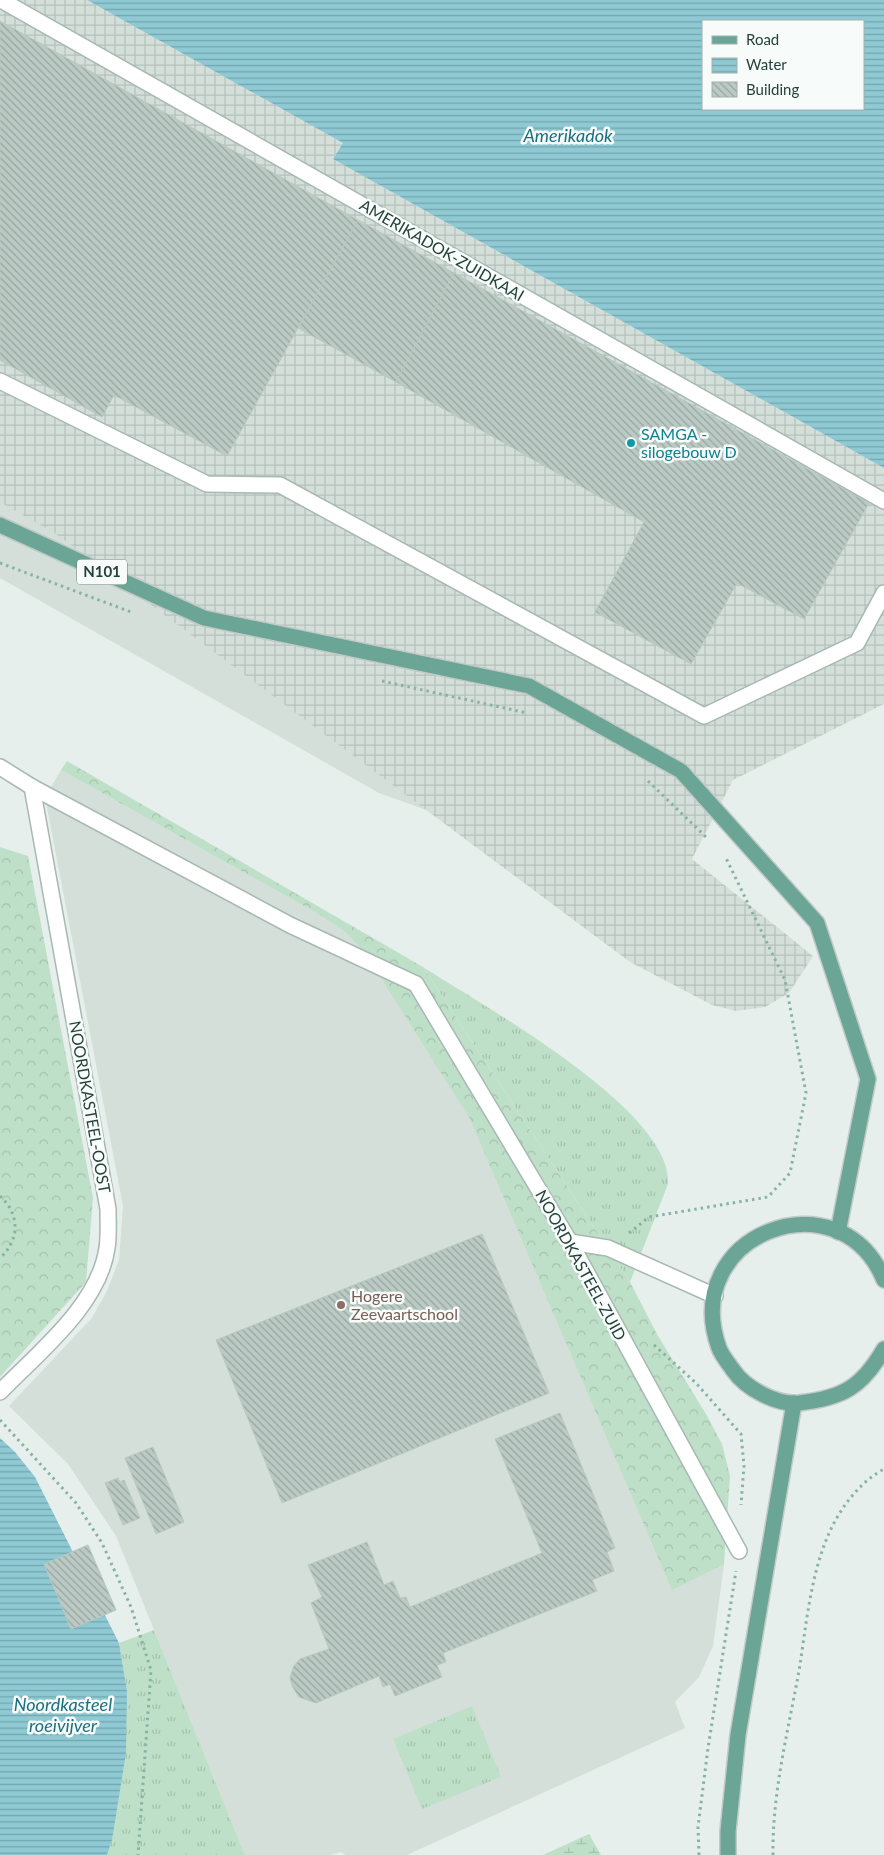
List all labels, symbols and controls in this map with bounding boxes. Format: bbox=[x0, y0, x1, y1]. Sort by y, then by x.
legend bbox=[702, 20, 864, 110]
text: Road bbox=[746, 30, 779, 48]
text: Water bbox=[746, 55, 787, 73]
text: Building bbox=[746, 80, 799, 98]
water label: Amerikadok bbox=[522, 124, 613, 146]
street label: AMERIKADOK-ZUIDKAAI bbox=[357, 195, 528, 304]
place label: SAMGA - silogebouw D bbox=[641, 424, 737, 461]
marker: SAMGA - silogebouw D bbox=[625, 437, 637, 449]
road number: N101 bbox=[77, 560, 127, 584]
street label: NOORDKASTEEL-OOST bbox=[66, 1019, 115, 1195]
street label: NOORDKASTEEL-ZUID bbox=[532, 1186, 631, 1343]
place label: Hogere Zeevaartschool bbox=[351, 1286, 458, 1323]
marker: Hogere Zeevaartschool bbox=[335, 1299, 347, 1311]
water label: Noordkasteel roeivijver bbox=[14, 1693, 112, 1736]

